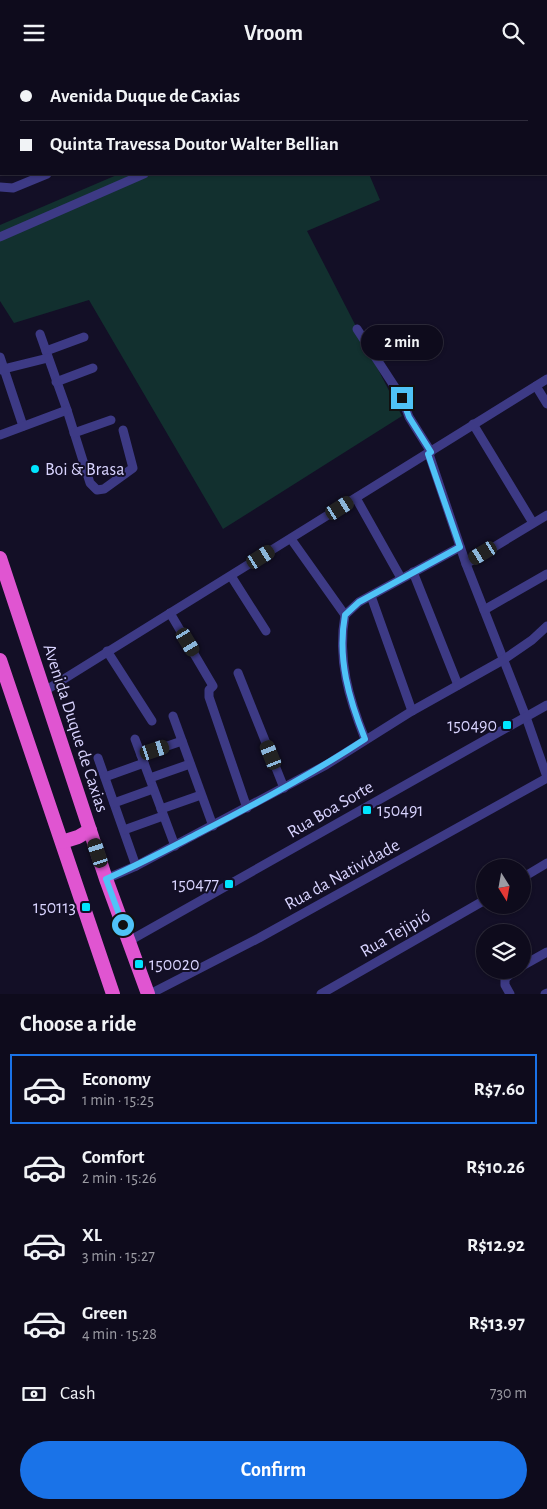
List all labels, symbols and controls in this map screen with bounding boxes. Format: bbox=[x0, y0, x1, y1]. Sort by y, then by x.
icon: menu bbox=[20, 19, 48, 47]
icon: search bbox=[499, 19, 527, 47]
text: Vroom bbox=[244, 22, 303, 44]
text: Avenida Duque de Caxias bbox=[50, 87, 240, 106]
text: Quinta Travessa Doutor Walter Bellian bbox=[50, 135, 339, 154]
callout: 2 min bbox=[361, 325, 443, 361]
text: 2 min bbox=[384, 334, 420, 350]
route end bbox=[391, 387, 413, 409]
place label: Boi & Brasa bbox=[45, 461, 125, 479]
marker: Boi & Brasa bbox=[29, 463, 41, 475]
car bbox=[323, 494, 356, 522]
car bbox=[466, 539, 499, 567]
car bbox=[244, 543, 277, 571]
car bbox=[173, 625, 202, 659]
street label: Avenida Duque de Caxias bbox=[39, 642, 111, 815]
place label: 150490 bbox=[447, 717, 497, 735]
marker: 150490 bbox=[501, 719, 513, 731]
car bbox=[138, 738, 171, 762]
car bbox=[258, 738, 283, 772]
street label: Rua Boa Sorte bbox=[284, 778, 377, 842]
place label: 150491 bbox=[377, 802, 424, 820]
marker: 150491 bbox=[361, 804, 373, 816]
car bbox=[86, 836, 109, 870]
street label: Rua da Natividade bbox=[282, 836, 403, 914]
north arrow bbox=[476, 859, 531, 914]
map controls bbox=[476, 859, 531, 979]
place label: 150477 bbox=[172, 876, 219, 894]
marker: 150477 bbox=[223, 878, 235, 890]
place label: 150113 bbox=[33, 899, 76, 917]
marker: 150113 bbox=[80, 901, 92, 913]
street label: Rua Tejipió bbox=[357, 907, 434, 961]
route start bbox=[112, 914, 134, 936]
button: layers bbox=[476, 924, 531, 979]
place label: 150020 bbox=[149, 956, 199, 974]
marker: 150020 bbox=[133, 958, 145, 970]
text: Choose a ride bbox=[20, 1013, 136, 1035]
icon: car bbox=[22, 1067, 67, 1112]
text: Economy bbox=[82, 1070, 151, 1089]
text: R$7.60 bbox=[474, 1080, 525, 1099]
text: 1 min · 15:25 bbox=[82, 1092, 154, 1108]
icon: car bbox=[22, 1145, 67, 1190]
text: Comfort bbox=[82, 1148, 144, 1167]
text: R$10.26 bbox=[466, 1158, 525, 1177]
text: 2 min · 15:26 bbox=[82, 1170, 156, 1186]
icon: car bbox=[22, 1223, 67, 1268]
text: XL bbox=[82, 1226, 102, 1245]
text: R$12.92 bbox=[467, 1236, 525, 1255]
text: 3 min · 15:27 bbox=[82, 1248, 155, 1264]
icon: car bbox=[22, 1301, 67, 1346]
text: Green bbox=[82, 1304, 128, 1323]
text: R$13.97 bbox=[468, 1314, 525, 1333]
text: 4 min · 15:28 bbox=[82, 1326, 157, 1342]
icon: cash bbox=[20, 1380, 48, 1408]
text: Cash bbox=[60, 1384, 96, 1403]
text: 730 m bbox=[490, 1385, 527, 1401]
button: Confirm bbox=[20, 1441, 527, 1499]

